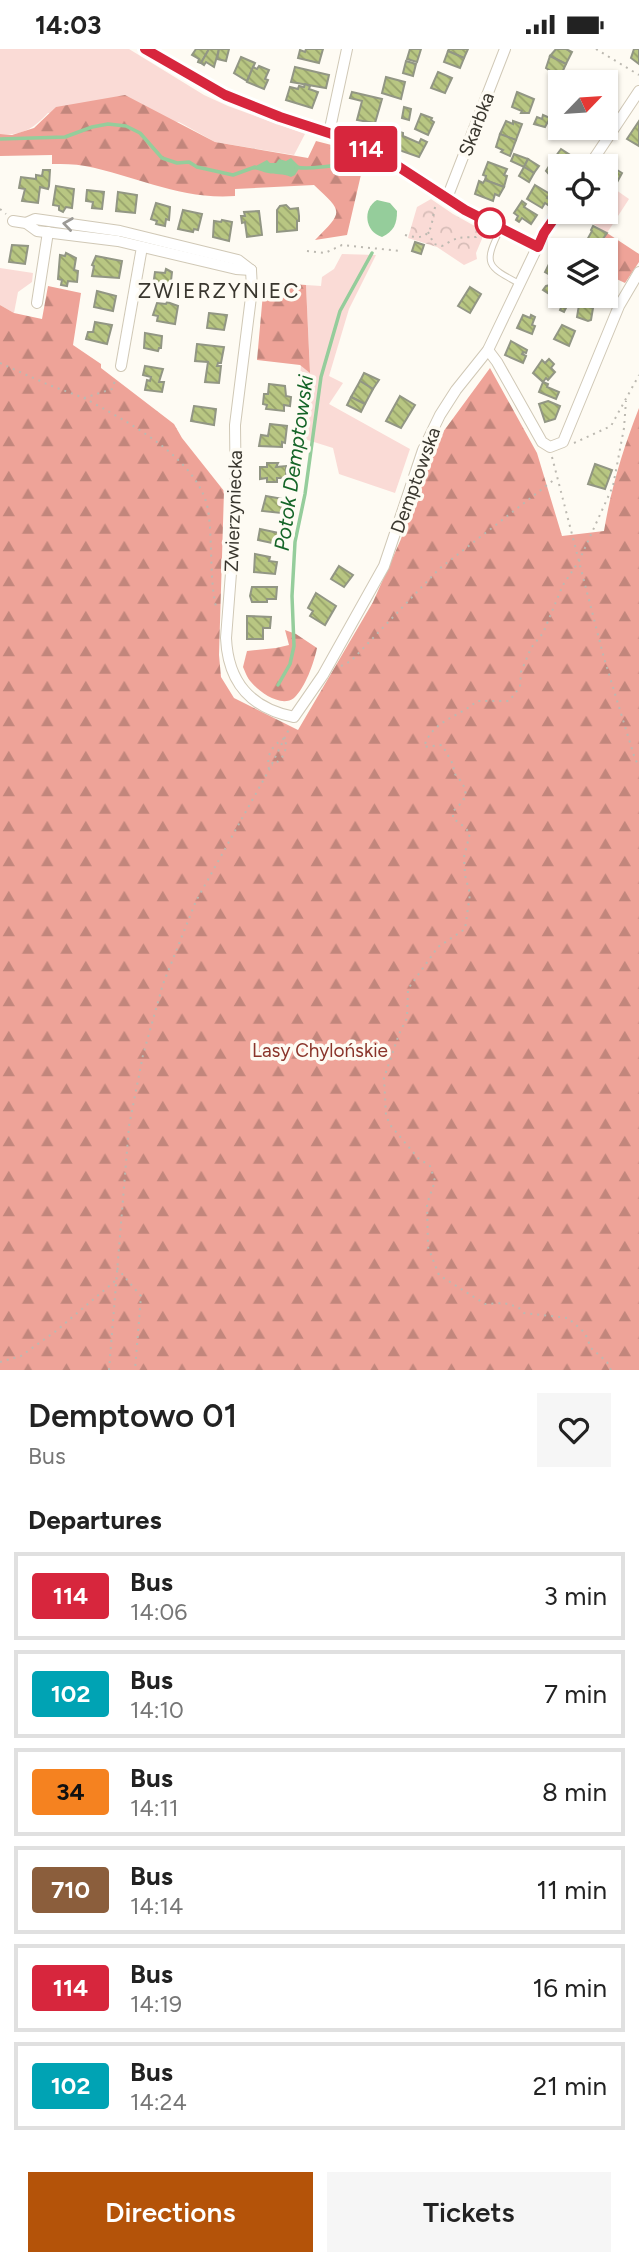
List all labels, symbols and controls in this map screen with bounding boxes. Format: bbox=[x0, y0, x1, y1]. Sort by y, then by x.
text: 14:03 bbox=[35, 9, 102, 41]
north arrow bbox=[548, 70, 618, 140]
map controls bbox=[548, 70, 618, 308]
street label: Skarbka bbox=[454, 89, 499, 159]
line badge: 114 bbox=[326, 126, 406, 172]
text: 114 bbox=[348, 134, 384, 163]
button: locate bbox=[548, 154, 618, 224]
unlabelled marker bbox=[475, 208, 505, 238]
one-way arrow bbox=[62, 217, 74, 232]
button: layers bbox=[548, 238, 618, 308]
district label: ZWIERZYNIEC bbox=[138, 278, 300, 303]
water label: Potok Demptowski bbox=[269, 373, 318, 553]
street label: Demptowska bbox=[386, 424, 445, 536]
street label: Zwierzyniecka bbox=[220, 450, 247, 572]
park label: Lasy Chylońskie bbox=[252, 1039, 388, 1062]
button: heart bbox=[537, 1393, 611, 1467]
text: Demptowo 01 bbox=[28, 1396, 237, 1435]
text: Bus bbox=[28, 1442, 66, 1470]
text: Departures bbox=[28, 1504, 162, 1536]
text: Bus bbox=[130, 1566, 173, 1598]
text: 3 min bbox=[544, 1580, 607, 1612]
text: 114 bbox=[53, 1581, 88, 1610]
text: 14:06 bbox=[130, 1598, 187, 1626]
text: Bus bbox=[130, 1664, 173, 1696]
text: 7 min bbox=[544, 1678, 607, 1710]
text: 102 bbox=[51, 1679, 90, 1708]
text: 14:10 bbox=[130, 1696, 184, 1724]
text: Bus bbox=[130, 1762, 173, 1794]
text: 8 min bbox=[542, 1776, 607, 1808]
text: 34 bbox=[56, 1777, 85, 1806]
text: 14:11 bbox=[130, 1794, 179, 1822]
text: Bus bbox=[130, 1860, 173, 1892]
text: 11 min bbox=[536, 1874, 607, 1906]
text: 710 bbox=[51, 1875, 90, 1904]
text: 14:14 bbox=[130, 1892, 183, 1920]
text: Bus bbox=[130, 1958, 173, 1990]
text: 16 min bbox=[532, 1972, 607, 2004]
text: 114 bbox=[53, 1973, 88, 2002]
text: 14:19 bbox=[130, 1990, 182, 2018]
text: Bus bbox=[130, 2056, 173, 2088]
text: 21 min bbox=[533, 2070, 607, 2102]
text: 102 bbox=[51, 2071, 90, 2100]
text: 14:24 bbox=[130, 2088, 187, 2116]
button: Directions bbox=[28, 2172, 313, 2252]
button: Tickets bbox=[327, 2172, 611, 2252]

